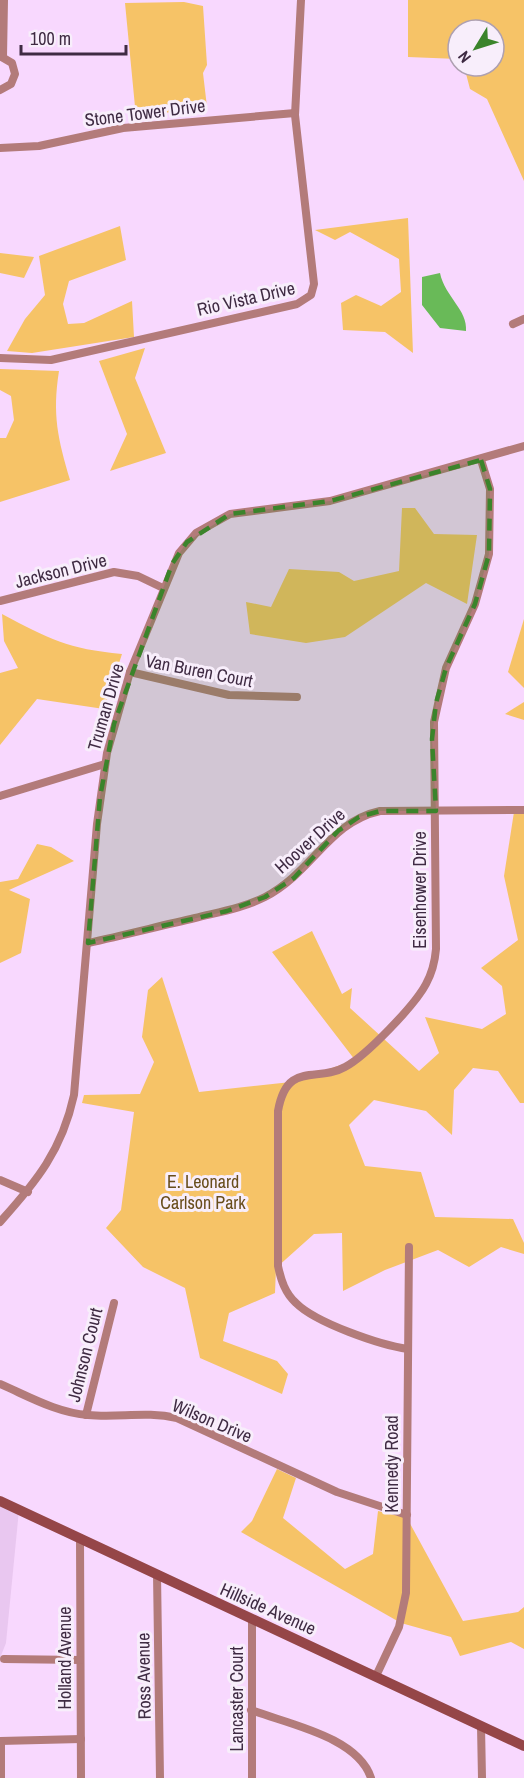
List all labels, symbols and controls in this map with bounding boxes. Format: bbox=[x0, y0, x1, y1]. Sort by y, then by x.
scale bar bbox=[21, 18, 126, 56]
north arrow bbox=[446, 18, 506, 78]
text: 100 m bbox=[30, 26, 71, 51]
text: N bbox=[453, 47, 476, 68]
street label: Stone Tower Drive bbox=[83, 93, 207, 132]
street label: Rio Vista Drive bbox=[194, 275, 297, 322]
street label: Jackson Drive bbox=[12, 547, 109, 594]
street label: Van Buren Court bbox=[143, 648, 255, 693]
street label: Truman Drive bbox=[81, 660, 130, 753]
street label: Hoover Drive bbox=[269, 802, 350, 879]
street label: Eisenhower Drive bbox=[407, 831, 432, 949]
park label: E. Leonard Carlson Park bbox=[160, 1169, 246, 1215]
street label: Johnson Court bbox=[61, 1305, 108, 1404]
street label: Wilson Drive bbox=[168, 1393, 256, 1449]
street label: Kennedy Road bbox=[379, 1415, 404, 1513]
street label: Hillside Avenue bbox=[216, 1576, 320, 1641]
street label: Holland Avenue bbox=[52, 1606, 77, 1710]
street label: Ross Avenue bbox=[130, 1632, 157, 1720]
street label: Lancaster Court bbox=[224, 1646, 249, 1752]

